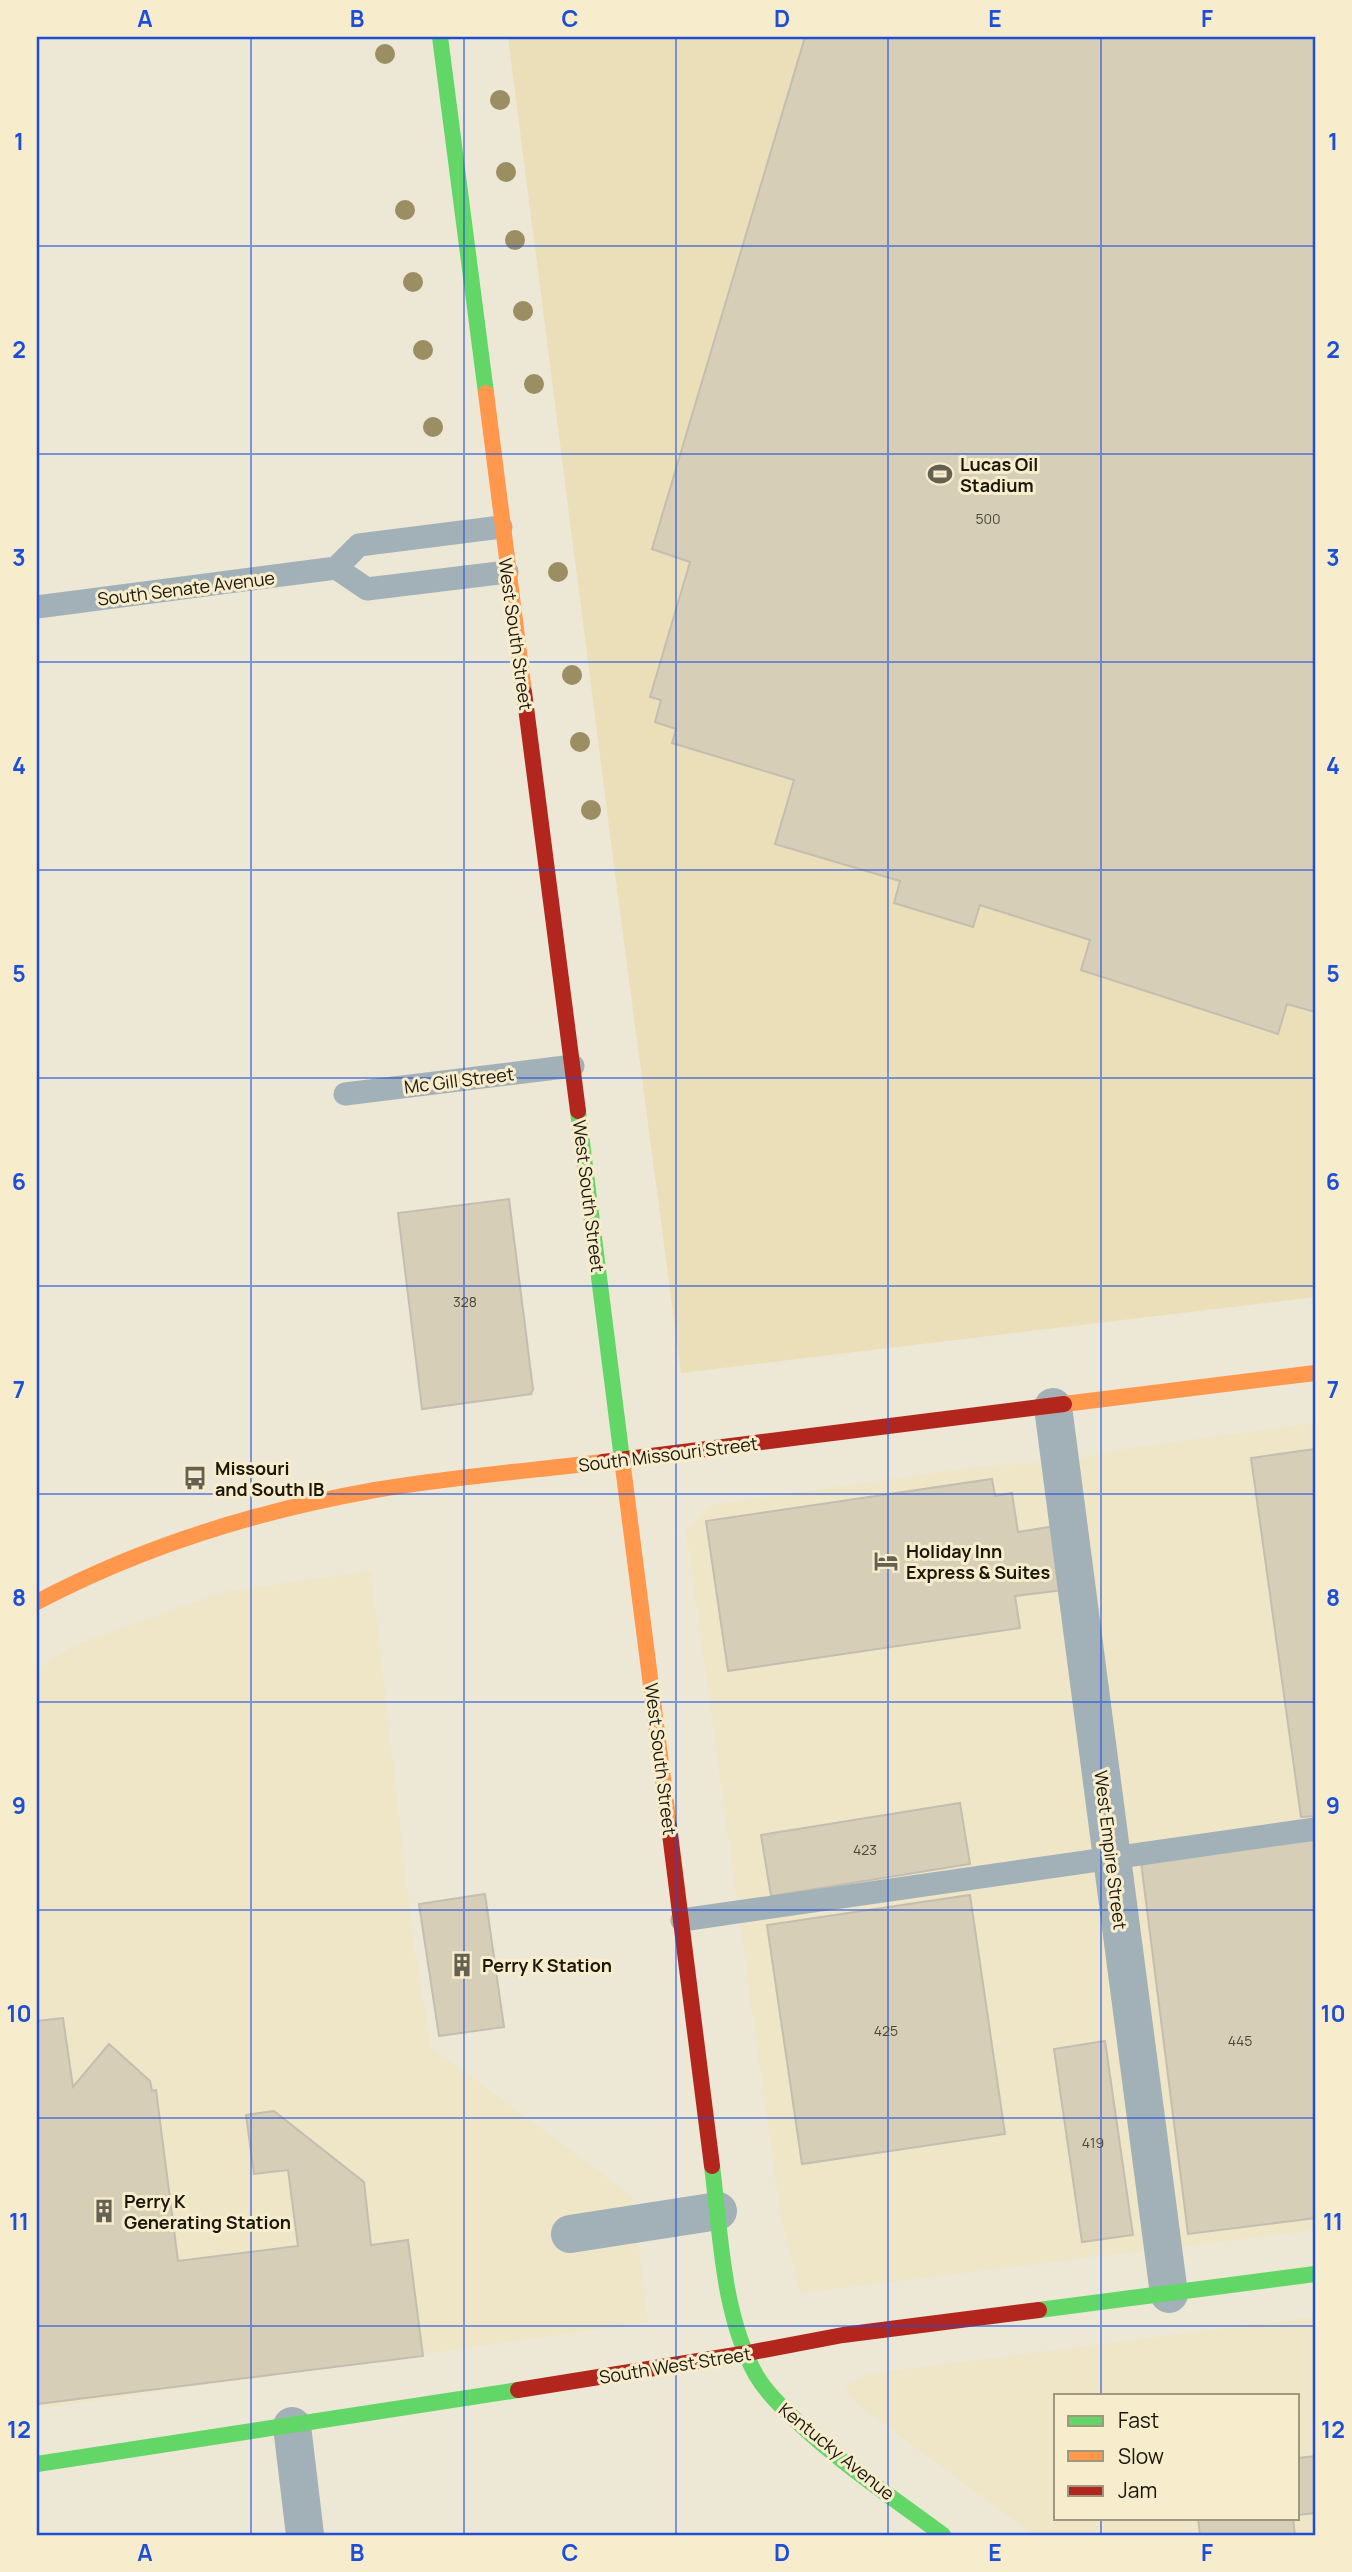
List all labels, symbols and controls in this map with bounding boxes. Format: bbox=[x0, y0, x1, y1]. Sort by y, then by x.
text: A bbox=[137, 2, 153, 34]
text: B bbox=[350, 2, 364, 34]
text: C bbox=[562, 2, 579, 34]
text: D bbox=[774, 2, 790, 34]
text: E bbox=[988, 2, 1002, 34]
text: F bbox=[1201, 2, 1213, 34]
text: 1 bbox=[14, 125, 24, 157]
text: 1 bbox=[1328, 125, 1338, 157]
text: 2 bbox=[12, 333, 26, 365]
text: 2 bbox=[1326, 333, 1340, 365]
place label: Lucas Oil Stadium bbox=[960, 452, 1038, 497]
sports icon: Lucas Oil Stadium bbox=[926, 460, 954, 488]
house number: 500 bbox=[975, 509, 1001, 528]
text: 3 bbox=[12, 541, 26, 573]
text: 3 bbox=[1326, 541, 1340, 573]
street label: West South Street bbox=[493, 556, 539, 712]
street label: South Senate Avenue bbox=[96, 565, 276, 611]
text: 4 bbox=[12, 749, 26, 781]
text: 4 bbox=[1326, 749, 1340, 781]
text: 5 bbox=[12, 957, 26, 989]
text: 5 bbox=[1326, 957, 1340, 989]
street label: Mc Gill Street bbox=[403, 1061, 515, 1099]
street label: West South Street bbox=[568, 1118, 610, 1274]
text: 6 bbox=[12, 1165, 26, 1197]
text: 6 bbox=[1326, 1165, 1340, 1197]
house number: 328 bbox=[453, 1292, 477, 1311]
text: 7 bbox=[13, 1373, 25, 1405]
text: 7 bbox=[1327, 1373, 1339, 1405]
street label: South Missouri Street bbox=[577, 1431, 759, 1477]
place label: Missouri and South IB bbox=[215, 1456, 324, 1501]
bus stop icon: Missouri and South IB bbox=[181, 1464, 209, 1492]
place label: Holiday Inn Express & Suites bbox=[906, 1539, 1050, 1584]
hotel icon: Holiday Inn Express & Suites bbox=[872, 1547, 900, 1575]
text: 8 bbox=[12, 1581, 26, 1613]
text: 8 bbox=[1326, 1581, 1340, 1613]
street label: West South Street bbox=[640, 1681, 682, 1837]
street label: West Empire Street bbox=[1089, 1769, 1133, 1931]
text: 9 bbox=[12, 1789, 26, 1821]
text: 9 bbox=[1326, 1789, 1340, 1821]
house number: 423 bbox=[853, 1840, 877, 1859]
building icon: Perry K Station bbox=[448, 1951, 476, 1979]
place label: Perry K Station bbox=[482, 1953, 612, 1977]
text: 10 bbox=[6, 1997, 32, 2029]
text: 10 bbox=[1320, 1997, 1346, 2029]
house number: 425 bbox=[874, 2021, 898, 2040]
house number: 445 bbox=[1228, 2031, 1252, 2050]
house number: 419 bbox=[1082, 2133, 1104, 2152]
place label: Perry K Generating Station bbox=[124, 2189, 291, 2234]
building icon: Perry K Generating Station bbox=[90, 2197, 118, 2225]
text: 11 bbox=[9, 2205, 29, 2237]
text: 11 bbox=[1323, 2205, 1343, 2237]
street label: South West Street bbox=[597, 2341, 753, 2389]
legend bbox=[1054, 2394, 1300, 2520]
street label: Kentucky Avenue bbox=[774, 2397, 900, 2505]
text: Fast bbox=[1118, 2406, 1159, 2434]
text: 12 bbox=[7, 2413, 31, 2445]
text: 12 bbox=[1321, 2413, 1345, 2445]
text: Slow bbox=[1118, 2442, 1164, 2470]
text: Jam bbox=[1118, 2476, 1157, 2504]
text: A bbox=[137, 2536, 153, 2568]
text: B bbox=[350, 2536, 364, 2568]
text: C bbox=[562, 2536, 579, 2568]
text: D bbox=[774, 2536, 790, 2568]
text: E bbox=[988, 2536, 1002, 2568]
text: F bbox=[1201, 2536, 1213, 2568]

